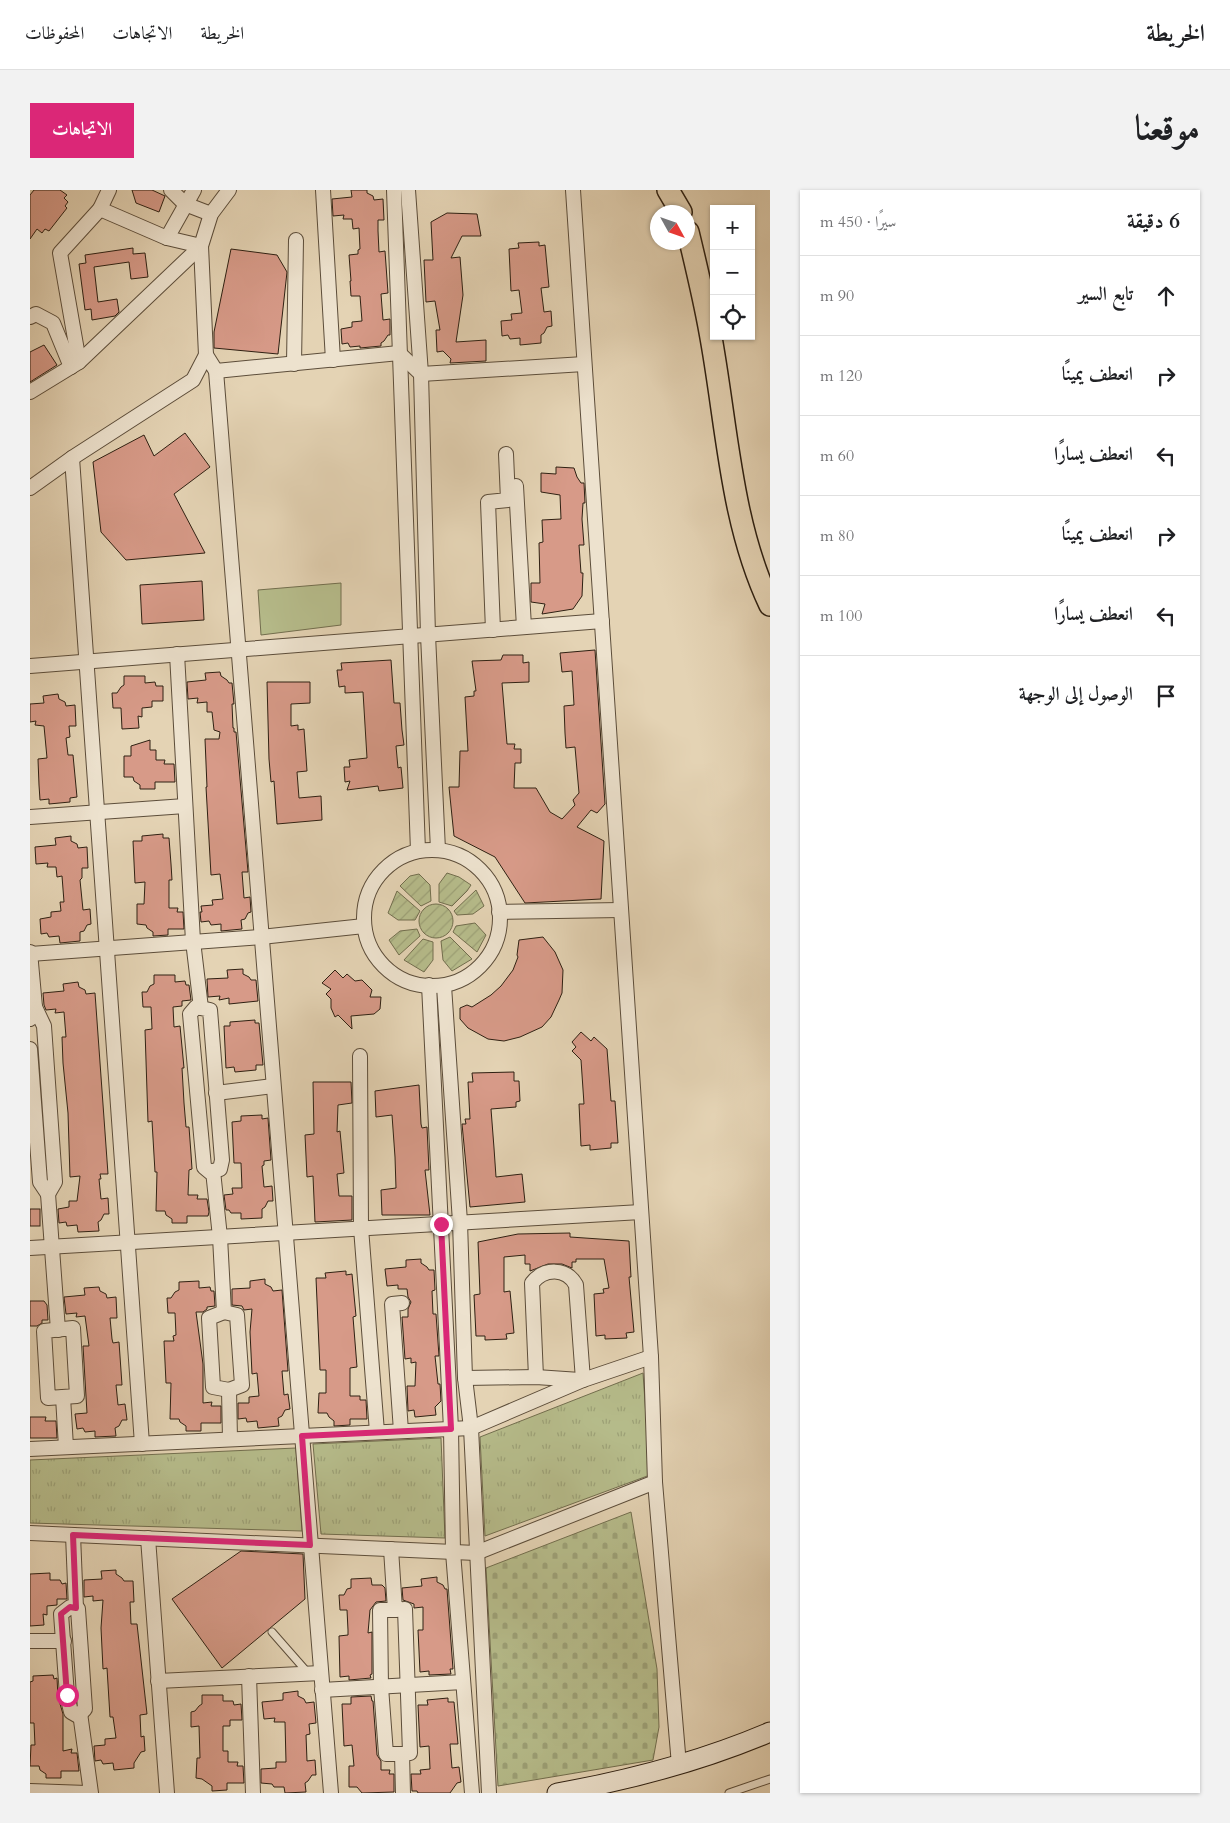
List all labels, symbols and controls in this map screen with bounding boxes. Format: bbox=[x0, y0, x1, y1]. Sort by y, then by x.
text: الخريطة bbox=[1147, 17, 1205, 50]
text: المحفوظات bbox=[25, 21, 84, 46]
text: الاتجاهات bbox=[112, 21, 172, 46]
text: الخريطة bbox=[200, 21, 244, 46]
button: الاتجاهات bbox=[30, 103, 134, 158]
text: موقعنا bbox=[1135, 104, 1200, 152]
north arrow bbox=[650, 205, 695, 250]
map controls bbox=[710, 205, 755, 340]
button: + bbox=[710, 205, 755, 250]
text: 6 دقيقة bbox=[1127, 207, 1180, 236]
text: سيرًا · 450 m bbox=[820, 211, 896, 233]
button: − bbox=[710, 250, 755, 295]
text: تابع السير bbox=[1078, 281, 1133, 307]
icon: ahead bbox=[1152, 282, 1180, 310]
text: 90 m bbox=[820, 285, 854, 307]
button: locate bbox=[710, 295, 755, 340]
text: انعطف يمينًا bbox=[1062, 361, 1133, 387]
icon: right bbox=[1152, 362, 1180, 390]
text: 120 m bbox=[820, 365, 862, 387]
text: انعطف يسارًا bbox=[1054, 441, 1133, 467]
icon: left bbox=[1152, 442, 1180, 470]
text: 60 m bbox=[820, 445, 854, 467]
text: انعطف يمينًا bbox=[1062, 521, 1133, 547]
icon: right bbox=[1152, 522, 1180, 550]
text: 80 m bbox=[820, 525, 854, 547]
text: انعطف يسارًا bbox=[1054, 601, 1133, 627]
icon: left bbox=[1152, 602, 1180, 630]
text: 100 m bbox=[820, 605, 862, 627]
text: الوصول إلى الوجهة bbox=[1019, 681, 1133, 707]
icon: arrive bbox=[1152, 682, 1180, 710]
route end bbox=[430, 1213, 453, 1236]
route start bbox=[56, 1684, 79, 1707]

